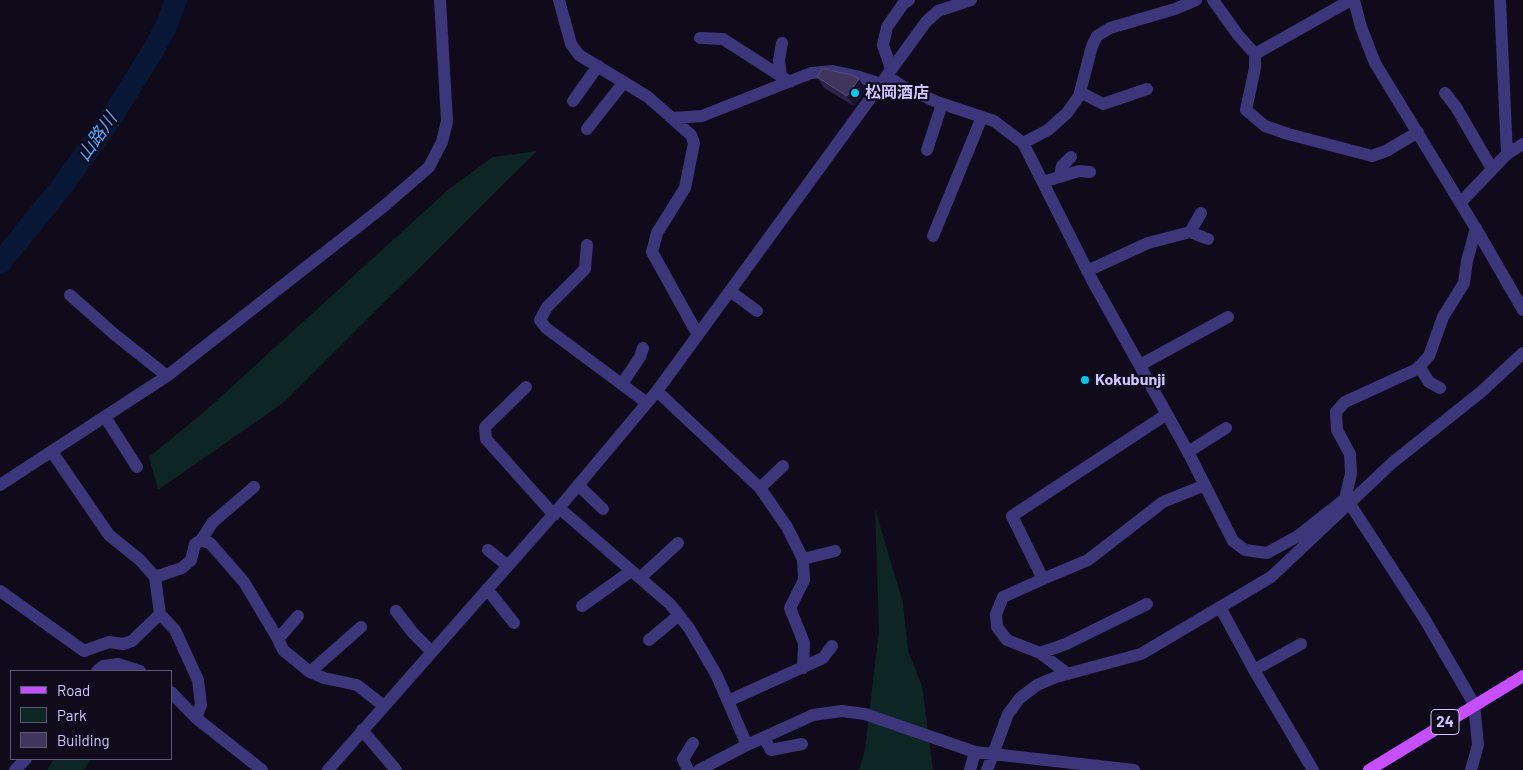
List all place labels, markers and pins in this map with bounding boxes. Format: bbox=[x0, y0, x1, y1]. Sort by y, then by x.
place label: 松岡酒店 bbox=[865, 83, 929, 103]
marker: 松岡酒店 bbox=[849, 87, 861, 99]
place label: Kokubunji bbox=[1095, 370, 1165, 390]
marker: Kokubunji bbox=[1079, 374, 1091, 386]

